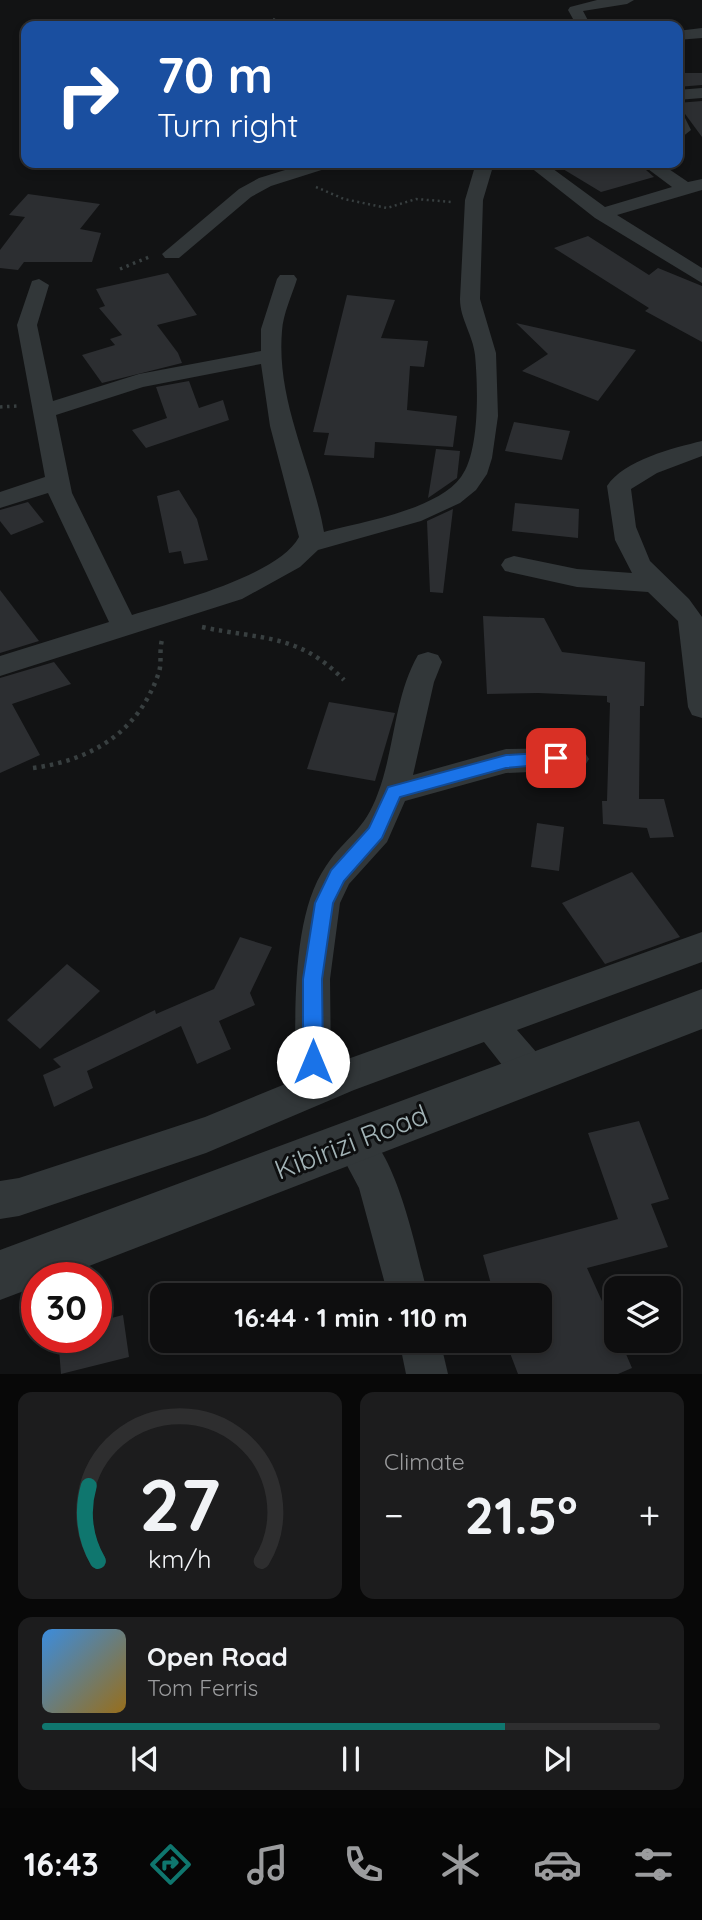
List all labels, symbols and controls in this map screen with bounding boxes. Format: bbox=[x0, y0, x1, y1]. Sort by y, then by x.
text: 70 m bbox=[157, 44, 273, 105]
icon: right bbox=[42, 49, 133, 140]
text: Turn right bbox=[157, 105, 298, 145]
pin bbox=[526, 728, 586, 788]
icon: arrive bbox=[537, 739, 575, 777]
position arrow bbox=[276, 1025, 350, 1099]
street label: Kibirizi Road bbox=[269, 1096, 432, 1187]
speed limit sign: 30 bbox=[21, 1262, 112, 1353]
map controls bbox=[604, 1276, 681, 1353]
button: layers bbox=[604, 1276, 681, 1353]
text: 16:44 · 1 min · 110 m bbox=[234, 1301, 468, 1334]
text: Climate bbox=[384, 1447, 465, 1476]
text: 27 bbox=[139, 1459, 221, 1550]
text: 21.5° bbox=[465, 1482, 578, 1547]
text: − bbox=[384, 1491, 404, 1539]
text: + bbox=[639, 1491, 660, 1539]
text: km/h bbox=[148, 1543, 212, 1574]
text: Open Road bbox=[147, 1640, 288, 1673]
text: Tom Ferris bbox=[147, 1673, 258, 1702]
icon: previous bbox=[126, 1740, 164, 1778]
icon: pause bbox=[332, 1740, 370, 1778]
icon: next bbox=[538, 1740, 576, 1778]
icon: directions bbox=[146, 1840, 195, 1889]
icon: music bbox=[243, 1840, 292, 1889]
icon: phone bbox=[339, 1840, 388, 1889]
icon: climate bbox=[436, 1840, 485, 1889]
icon: car bbox=[533, 1840, 582, 1889]
icon: filters bbox=[629, 1840, 678, 1889]
text: 16:43 bbox=[24, 1844, 99, 1884]

